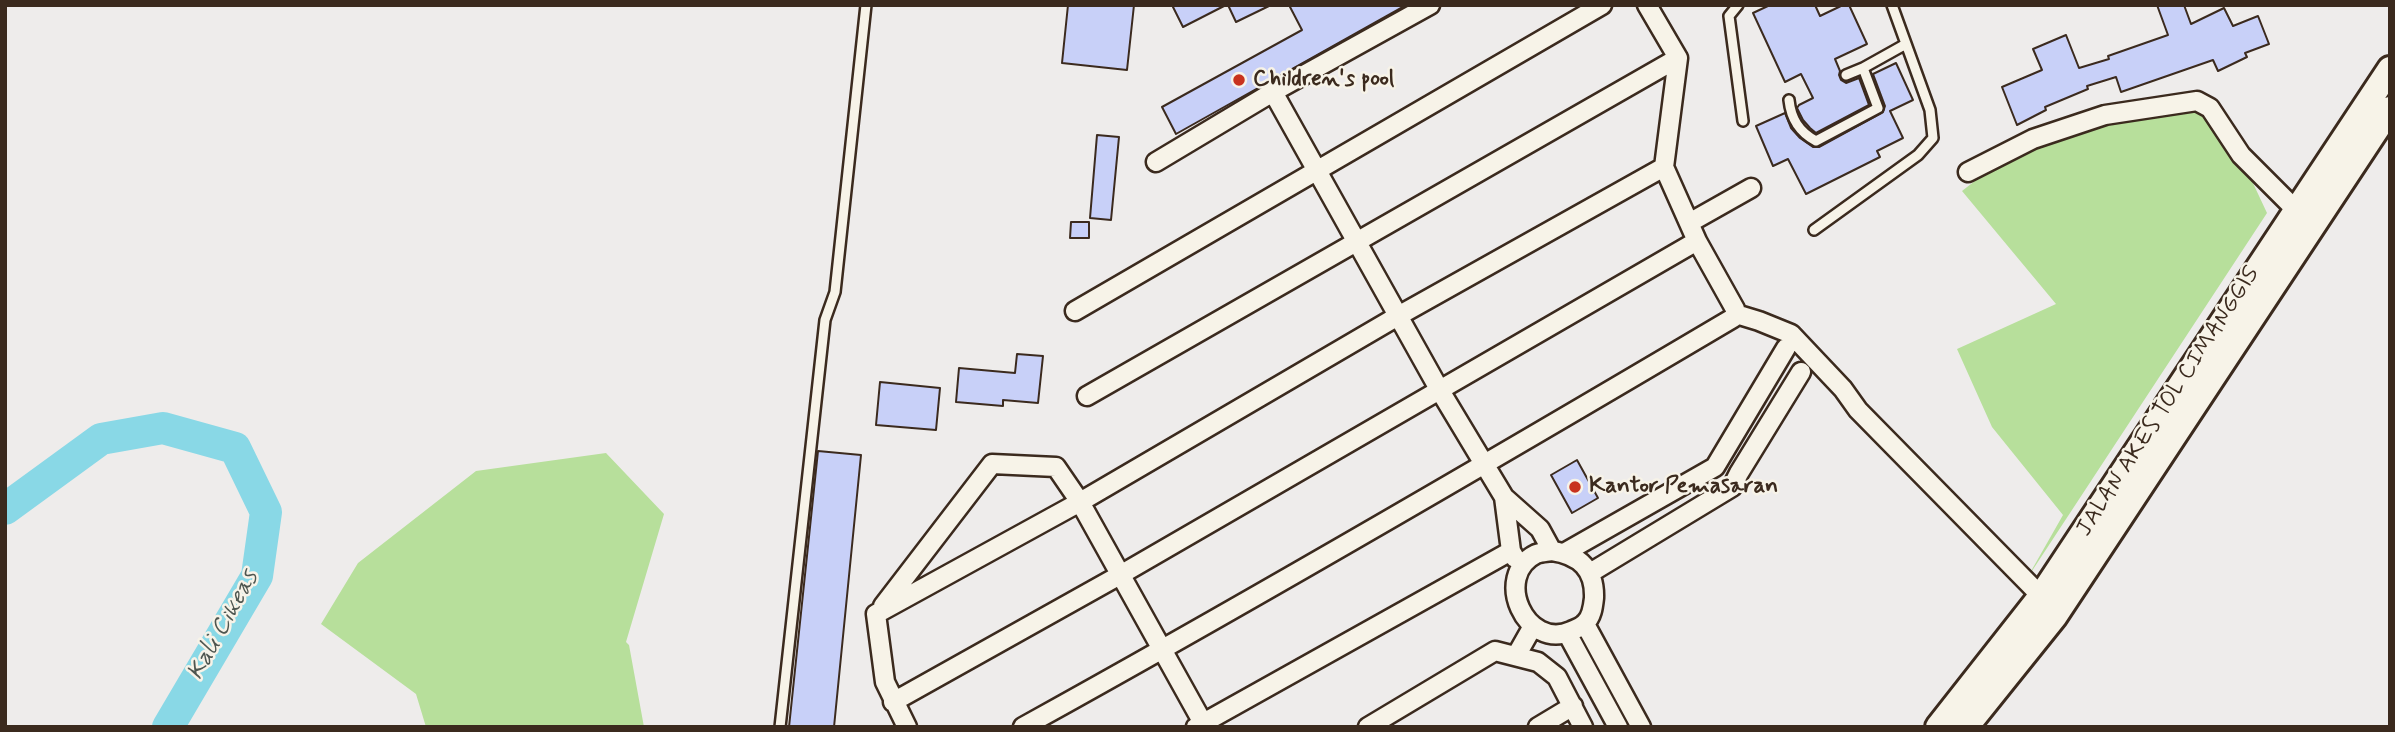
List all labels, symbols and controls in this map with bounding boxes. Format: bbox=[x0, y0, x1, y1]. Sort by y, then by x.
place label: Children's pool bbox=[1253, 66, 1394, 94]
marker: Children's pool bbox=[1231, 72, 1247, 88]
street label: JALAN AKES TOL CIMANGGIS bbox=[2071, 262, 2267, 542]
place label: Kantor Pemasaran bbox=[1589, 473, 1778, 501]
marker: Kantor Pemasaran bbox=[1567, 479, 1583, 495]
water label: Kali Cikeas bbox=[182, 566, 266, 686]

